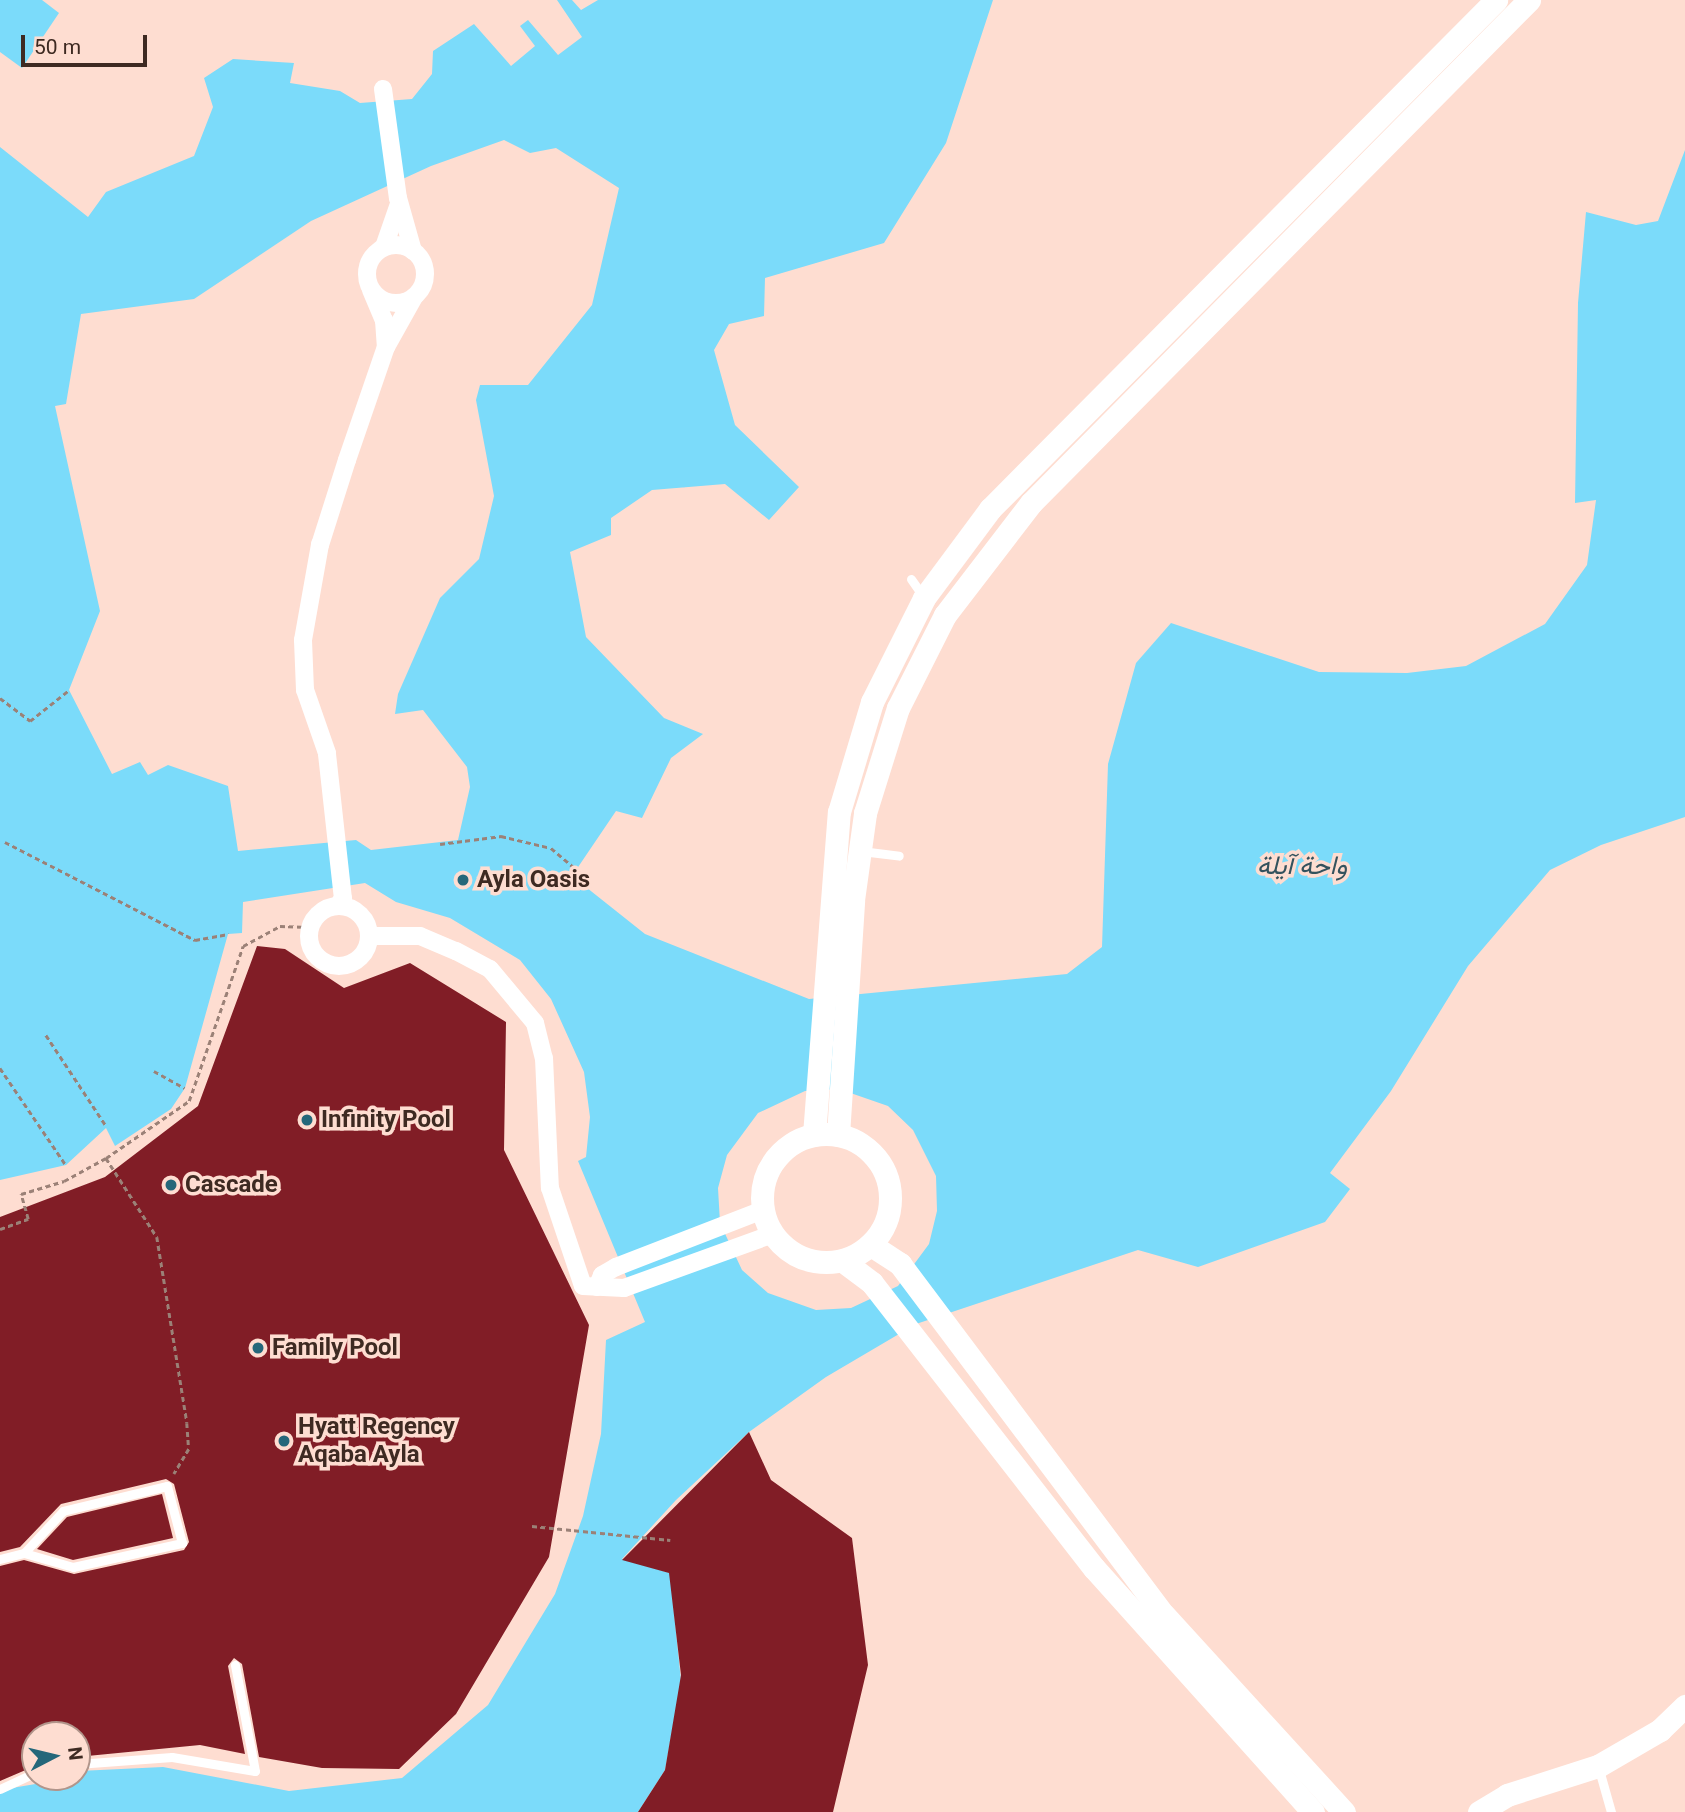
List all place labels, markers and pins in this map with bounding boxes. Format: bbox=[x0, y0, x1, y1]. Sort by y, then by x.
place label: Ayla Oasis bbox=[477, 866, 590, 894]
marker: Ayla Oasis bbox=[455, 872, 471, 888]
place label: Infinity Pool bbox=[321, 1106, 451, 1134]
marker: Infinity Pool bbox=[299, 1112, 315, 1128]
place label: Cascade bbox=[185, 1171, 278, 1199]
marker: Cascade bbox=[163, 1177, 179, 1193]
place label: Family Pool bbox=[272, 1334, 398, 1362]
marker: Family Pool bbox=[250, 1340, 266, 1356]
place label: Hyatt Regency Aqaba Ayla bbox=[298, 1413, 455, 1469]
marker: Hyatt Regency Aqaba Ayla bbox=[276, 1433, 292, 1449]

